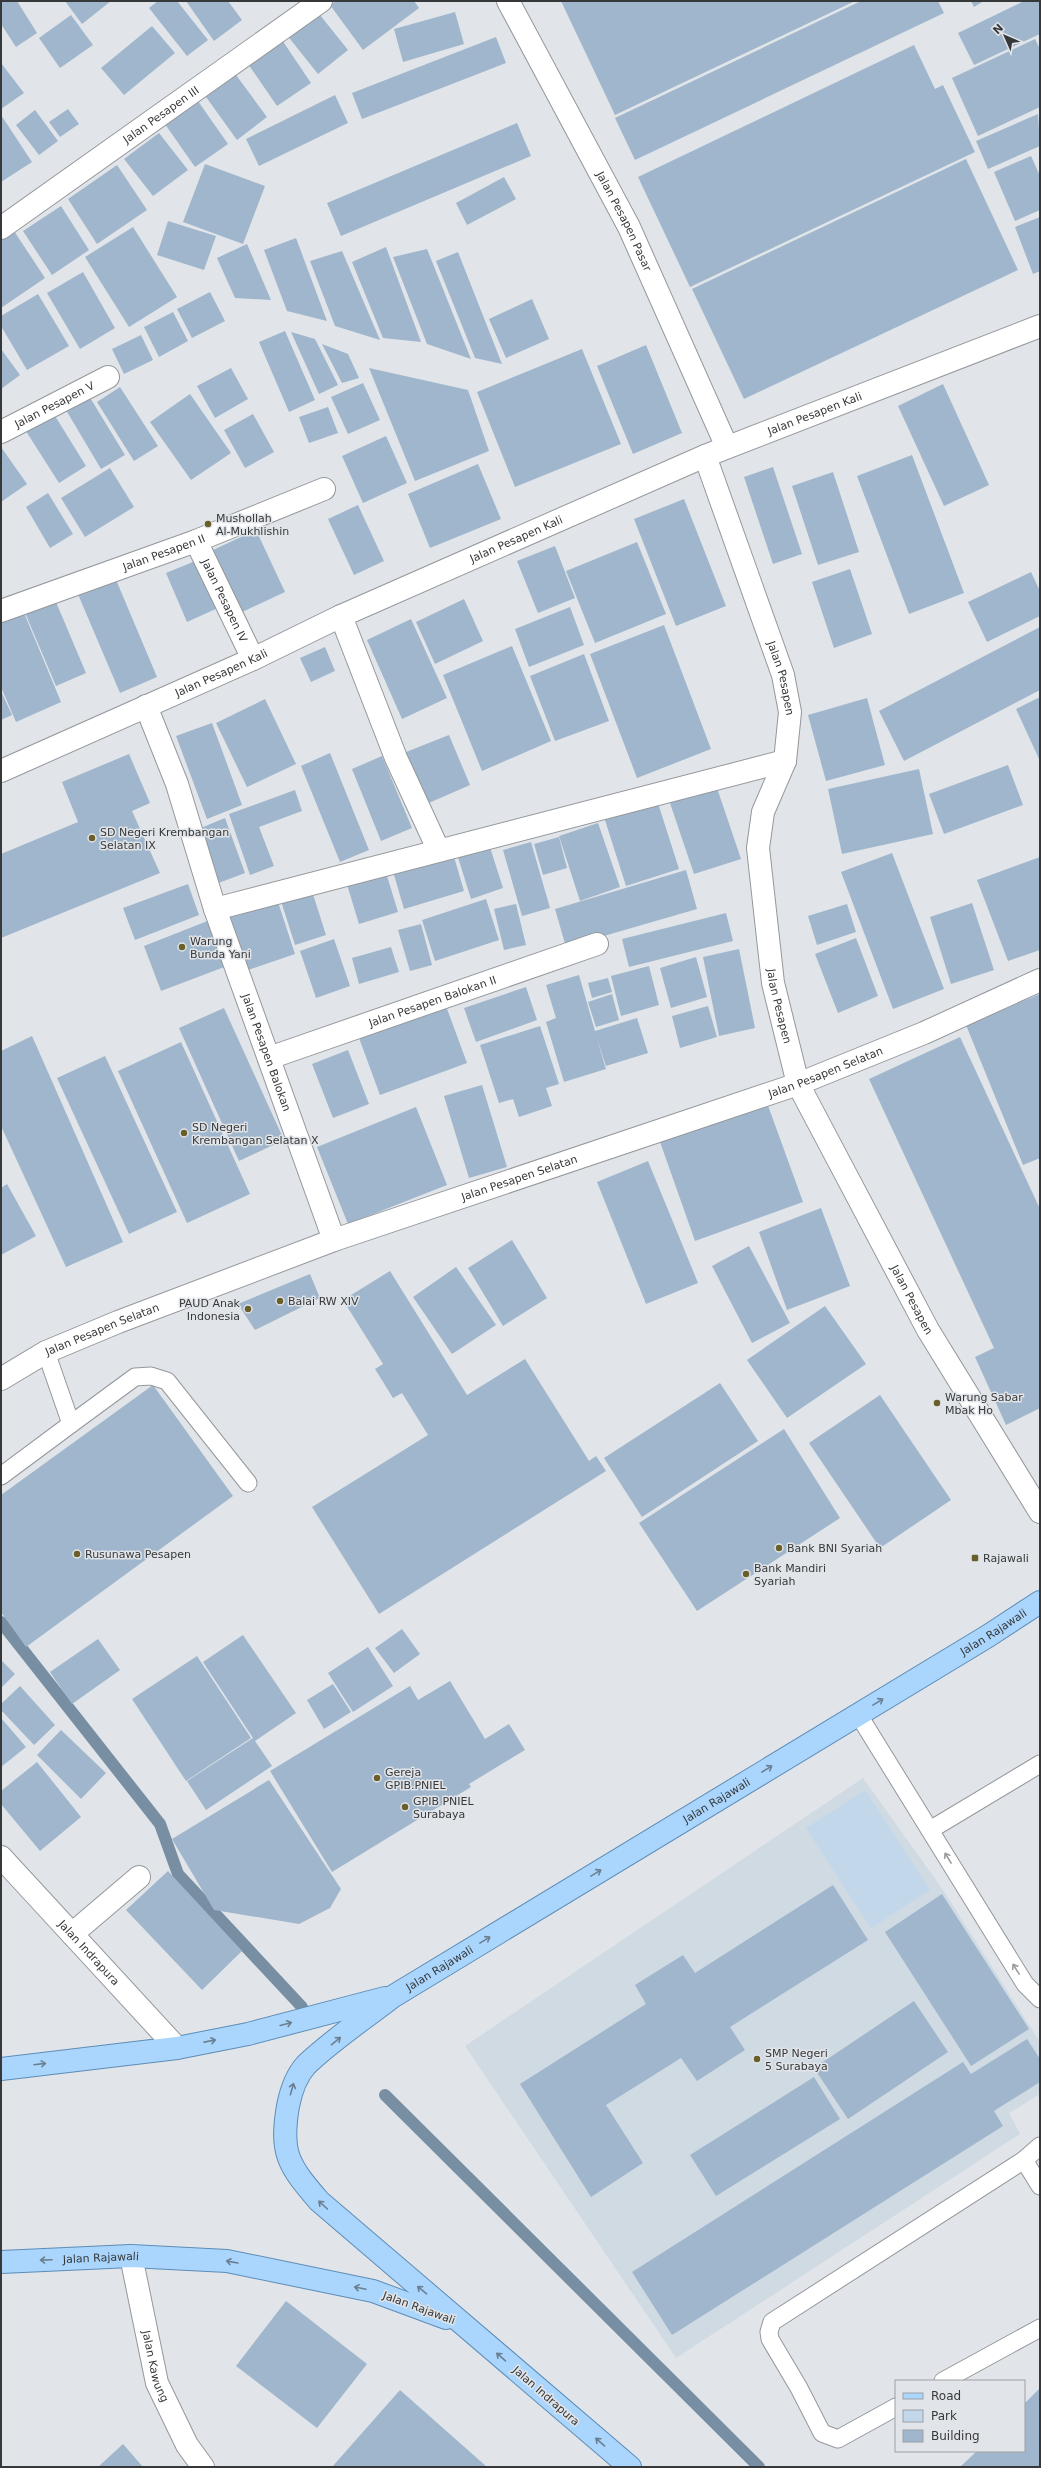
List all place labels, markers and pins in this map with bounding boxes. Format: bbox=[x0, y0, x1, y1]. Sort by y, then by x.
place label: Mushollah Al-Mukhlishin bbox=[216, 512, 289, 538]
marker: Mushollah Al-Mukhlishin bbox=[203, 519, 213, 529]
place label: SD Negeri Krembangan Selatan IX bbox=[100, 826, 229, 852]
marker: SD Negeri Krembangan Selatan IX bbox=[87, 833, 97, 843]
place label: Warung Bunda Yani bbox=[190, 935, 251, 961]
marker: Warung Bunda Yani bbox=[177, 942, 187, 952]
place label: SD Negeri Krembangan Selatan X bbox=[192, 1121, 319, 1147]
marker: SD Negeri Krembangan Selatan X bbox=[179, 1128, 189, 1138]
place label: Balai RW XIV bbox=[288, 1295, 359, 1308]
marker: Balai RW XIV bbox=[275, 1296, 285, 1306]
place label: PAUD Anak Indonesia bbox=[179, 1297, 241, 1323]
marker: PAUD Anak Indonesia bbox=[243, 1304, 253, 1314]
place label: Warung Sabar Mbak Ho bbox=[945, 1391, 1023, 1417]
marker: Warung Sabar Mbak Ho bbox=[932, 1398, 942, 1408]
place label: Bank BNI Syariah bbox=[787, 1542, 882, 1555]
marker: Bank BNI Syariah bbox=[774, 1543, 784, 1553]
place label: Rusunawa Pesapen bbox=[85, 1548, 191, 1561]
marker: Rusunawa Pesapen bbox=[72, 1549, 82, 1559]
place label: Rajawali bbox=[983, 1552, 1029, 1565]
marker: Rajawali bbox=[970, 1553, 980, 1563]
place label: Bank Mandiri Syariah bbox=[754, 1562, 826, 1588]
marker: Bank Mandiri Syariah bbox=[741, 1569, 751, 1579]
place label: Gereja GPIB.PNIEL bbox=[385, 1766, 447, 1792]
marker: Gereja GPIB.PNIEL bbox=[372, 1773, 382, 1783]
place label: GPIB PNIEL Surabaya bbox=[413, 1795, 475, 1821]
marker: GPIB PNIEL Surabaya bbox=[400, 1802, 410, 1812]
place label: SMP Negeri 5 Surabaya bbox=[765, 2047, 828, 2073]
marker: SMP Negeri 5 Surabaya bbox=[752, 2054, 762, 2064]

